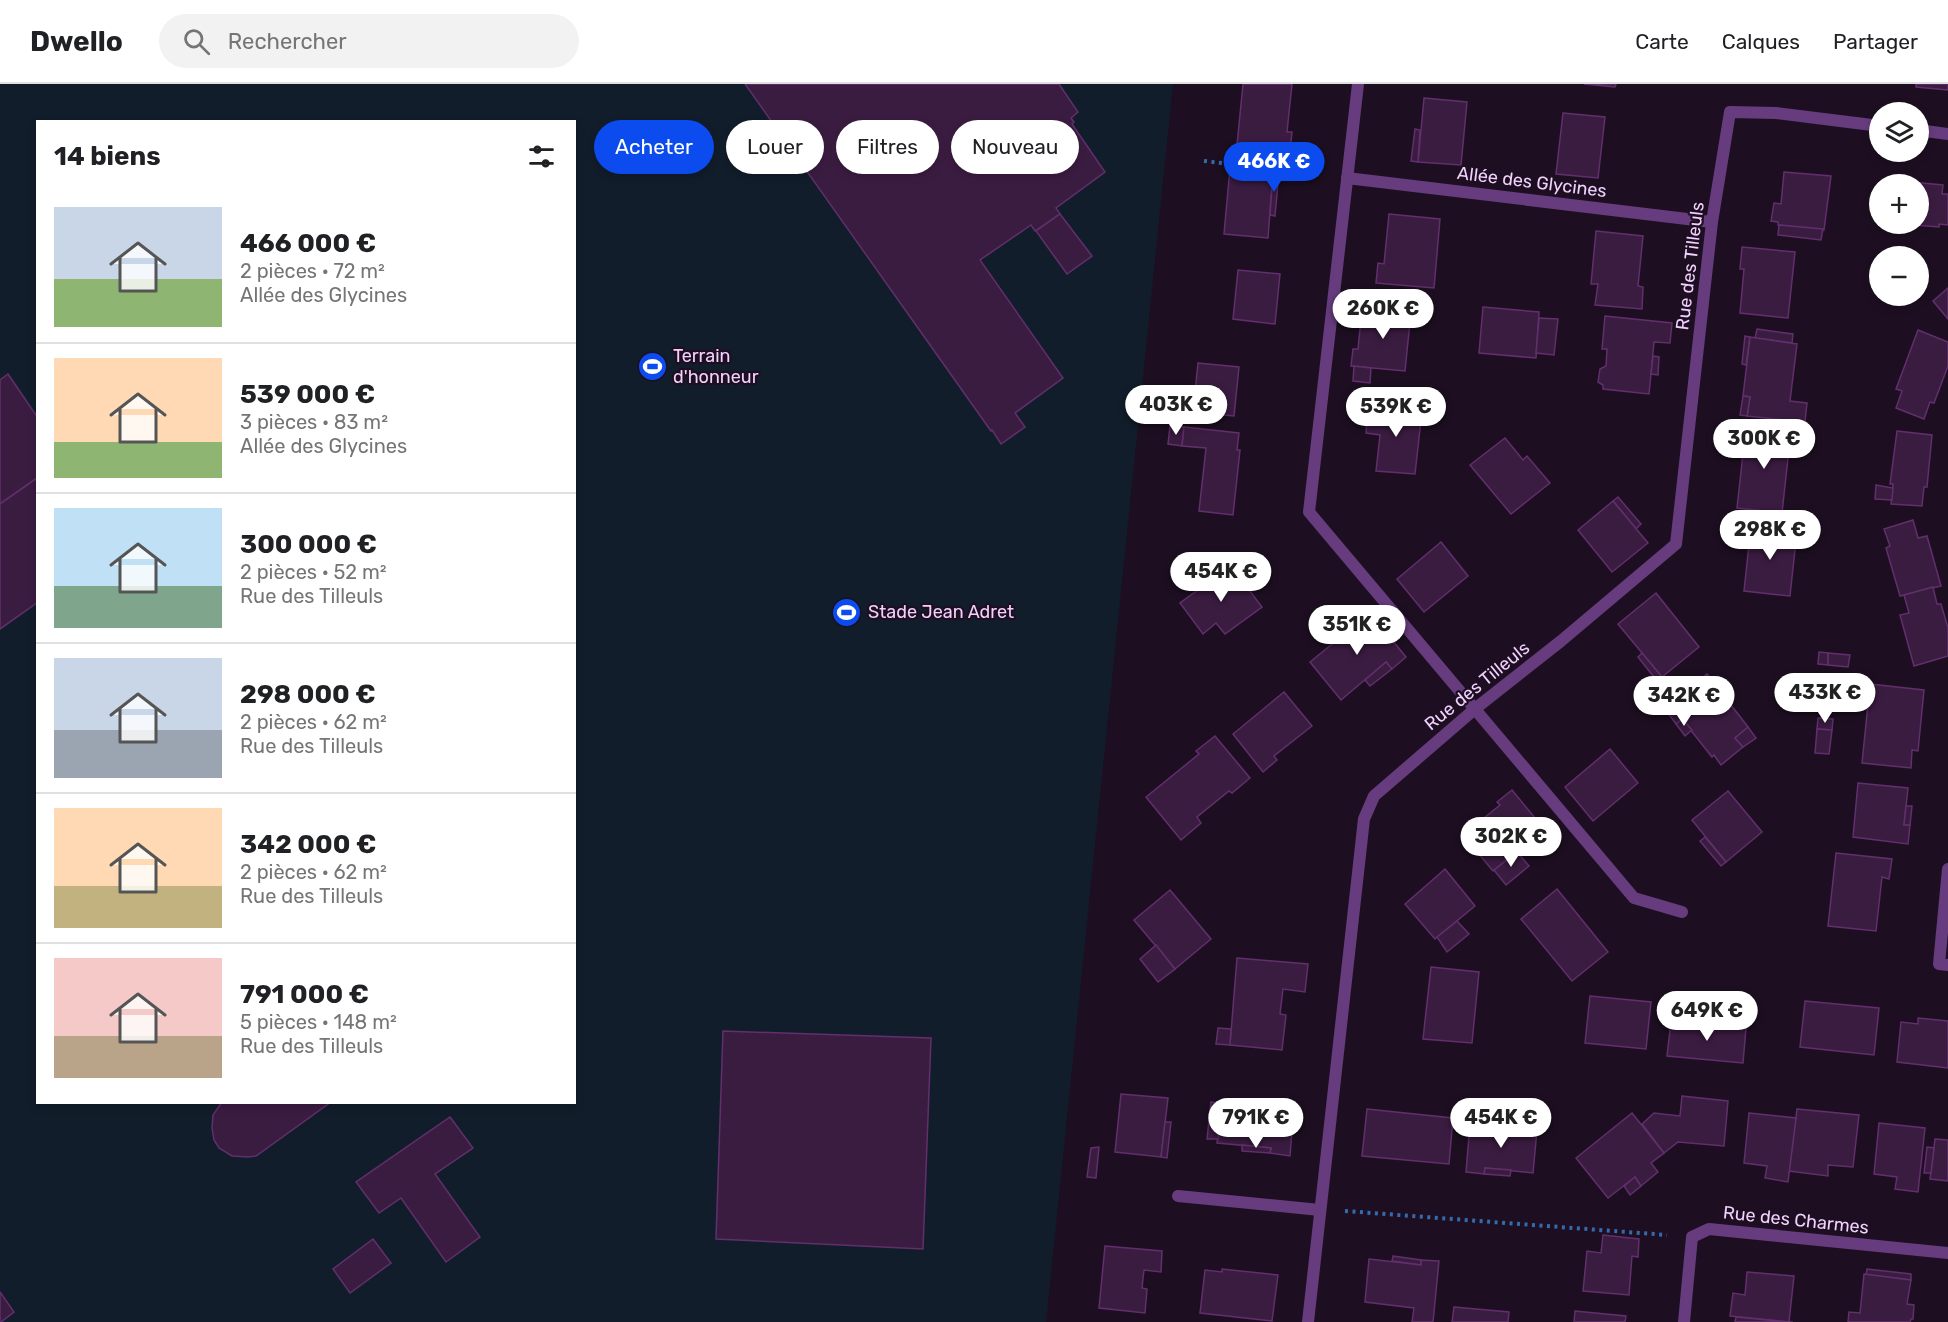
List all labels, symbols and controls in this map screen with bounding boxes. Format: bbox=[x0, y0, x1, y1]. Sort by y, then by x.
search box bbox=[159, 14, 579, 68]
text: Dwello bbox=[30, 25, 123, 58]
icon: search bbox=[180, 25, 213, 58]
text: Rechercher bbox=[228, 28, 347, 55]
text: Carte bbox=[1635, 29, 1689, 54]
text: Calques bbox=[1722, 29, 1800, 54]
text: Partager bbox=[1833, 29, 1918, 54]
map controls bbox=[1869, 102, 1929, 306]
button: layers bbox=[1869, 102, 1929, 162]
chip: Acheter bbox=[594, 120, 714, 174]
chip: Louer bbox=[726, 120, 824, 174]
chip: Filtres bbox=[836, 120, 939, 174]
chip: Nouveau bbox=[951, 120, 1079, 174]
icon: filters bbox=[525, 140, 558, 173]
text: 14 biens bbox=[54, 141, 161, 172]
pin: 466K € bbox=[1225, 142, 1323, 193]
text: 466K € bbox=[1238, 149, 1310, 173]
street label: Allée des Glycines bbox=[1456, 162, 1608, 202]
button: + bbox=[1869, 174, 1929, 234]
street label: Rue des Tilleuls bbox=[1671, 201, 1709, 331]
text: 466 000 € bbox=[240, 228, 376, 259]
icon: home bbox=[102, 231, 174, 303]
button: − bbox=[1869, 246, 1929, 306]
text: 2 pièces · 72 m² bbox=[240, 259, 385, 283]
text: Allée des Glycines bbox=[240, 283, 407, 307]
pin: 260K € bbox=[1334, 289, 1432, 340]
text: 260K € bbox=[1347, 296, 1419, 320]
place label: Terrain d'honneur bbox=[673, 345, 759, 388]
sports icon: Terrain d'honneur bbox=[636, 350, 668, 382]
text: 539 000 € bbox=[240, 379, 375, 410]
icon: home bbox=[102, 382, 174, 454]
pin: 403K € bbox=[1127, 385, 1225, 436]
pin: 539K € bbox=[1347, 387, 1445, 438]
text: 403K € bbox=[1139, 392, 1213, 416]
text: 539K € bbox=[1360, 394, 1432, 418]
text: 3 pièces · 83 m² bbox=[240, 410, 388, 434]
pin: 300K € bbox=[1715, 419, 1813, 470]
text: 300K € bbox=[1727, 426, 1801, 450]
text: Allée des Glycines bbox=[240, 434, 407, 458]
pin: 298K € bbox=[1721, 510, 1819, 561]
text: 298K € bbox=[1734, 517, 1806, 541]
text: 300 000 € bbox=[240, 529, 377, 560]
icon: home bbox=[102, 532, 174, 604]
pin: 454K € bbox=[1172, 552, 1270, 603]
text: 454K € bbox=[1184, 559, 1258, 583]
text: 2 pièces · 52 m² bbox=[240, 560, 387, 584]
text: Rue des Tilleuls bbox=[240, 584, 383, 608]
sports icon: Stade Jean Adret bbox=[831, 596, 863, 628]
place label: Stade Jean Adret bbox=[868, 601, 1014, 623]
pin: 351K € bbox=[1308, 605, 1406, 656]
text: 351K € bbox=[1322, 612, 1392, 636]
street label: Rue des Tilleuls bbox=[1420, 637, 1534, 735]
pin: 433K € bbox=[1776, 673, 1874, 724]
pin: 342K € bbox=[1635, 676, 1733, 727]
text: 298 000 € bbox=[240, 679, 376, 710]
text: 433K € bbox=[1788, 680, 1862, 704]
icon: home bbox=[102, 682, 174, 754]
text: 342K € bbox=[1648, 683, 1720, 707]
text: 2 pièces · 62 m² bbox=[240, 710, 387, 734]
text: Rue des Tilleuls bbox=[240, 734, 383, 758]
pin: 302K € bbox=[1462, 817, 1560, 868]
text: 302K € bbox=[1475, 824, 1547, 848]
text: 342 000 € bbox=[240, 829, 376, 860]
icon: home bbox=[102, 832, 174, 904]
text: 2 pièces · 62 m² bbox=[240, 860, 387, 884]
text: Rue des Tilleuls bbox=[240, 884, 383, 908]
text: 791 000 € bbox=[240, 979, 369, 1010]
icon: home bbox=[102, 982, 174, 1054]
pin: 649K € bbox=[1658, 991, 1756, 1042]
text: 649K € bbox=[1671, 998, 1743, 1022]
text: 5 pièces · 148 m² bbox=[240, 1010, 397, 1034]
text: Rue des Tilleuls bbox=[240, 1034, 383, 1058]
pin: 791K € bbox=[1207, 1098, 1305, 1149]
pin: 454K € bbox=[1452, 1098, 1550, 1149]
text: 791K € bbox=[1222, 1105, 1290, 1129]
text: 454K € bbox=[1464, 1105, 1538, 1129]
street label: Rue des Charmes bbox=[1722, 1201, 1870, 1239]

